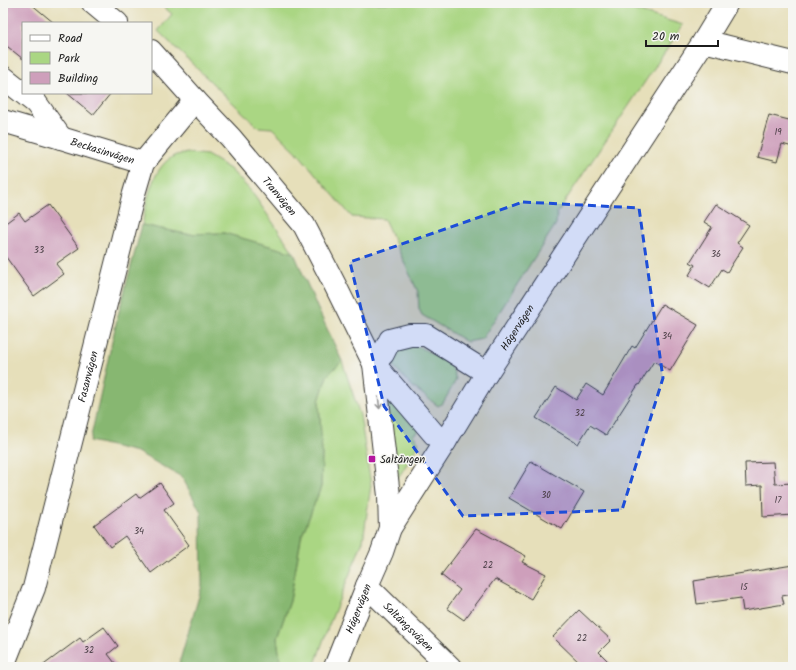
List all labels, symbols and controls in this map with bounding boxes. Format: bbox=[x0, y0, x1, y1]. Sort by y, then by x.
legend bbox=[22, 22, 152, 94]
scale bar bbox=[646, 22, 718, 48]
text: 20 m bbox=[652, 27, 680, 46]
text: Road bbox=[58, 29, 83, 48]
text: Park bbox=[58, 49, 80, 68]
text: Building bbox=[58, 69, 98, 88]
house number: 19 bbox=[774, 125, 782, 140]
street label: Beckasinvägen bbox=[68, 133, 137, 170]
street label: Tranvägen bbox=[257, 173, 301, 220]
house number: 33 bbox=[34, 243, 44, 258]
house number: 36 bbox=[711, 247, 721, 262]
street label: Hägervägen bbox=[496, 301, 540, 355]
house number: 34 bbox=[662, 329, 672, 344]
street label: Fasanvägen bbox=[73, 349, 104, 405]
one-way arrow bbox=[375, 396, 382, 409]
house number: 32 bbox=[575, 406, 585, 421]
place label: Saltängen bbox=[380, 451, 425, 469]
marker: Saltängen bbox=[367, 454, 377, 464]
house number: 30 bbox=[541, 488, 551, 503]
house number: 17 bbox=[775, 493, 782, 508]
house number: 34 bbox=[134, 524, 144, 539]
house number: 22 bbox=[483, 558, 493, 573]
house number: 15 bbox=[740, 580, 749, 595]
street label: Hägervägen bbox=[341, 581, 377, 636]
street label: Saltängsvägen bbox=[378, 598, 437, 656]
house number: 22 bbox=[577, 631, 587, 646]
house number: 32 bbox=[84, 643, 94, 658]

